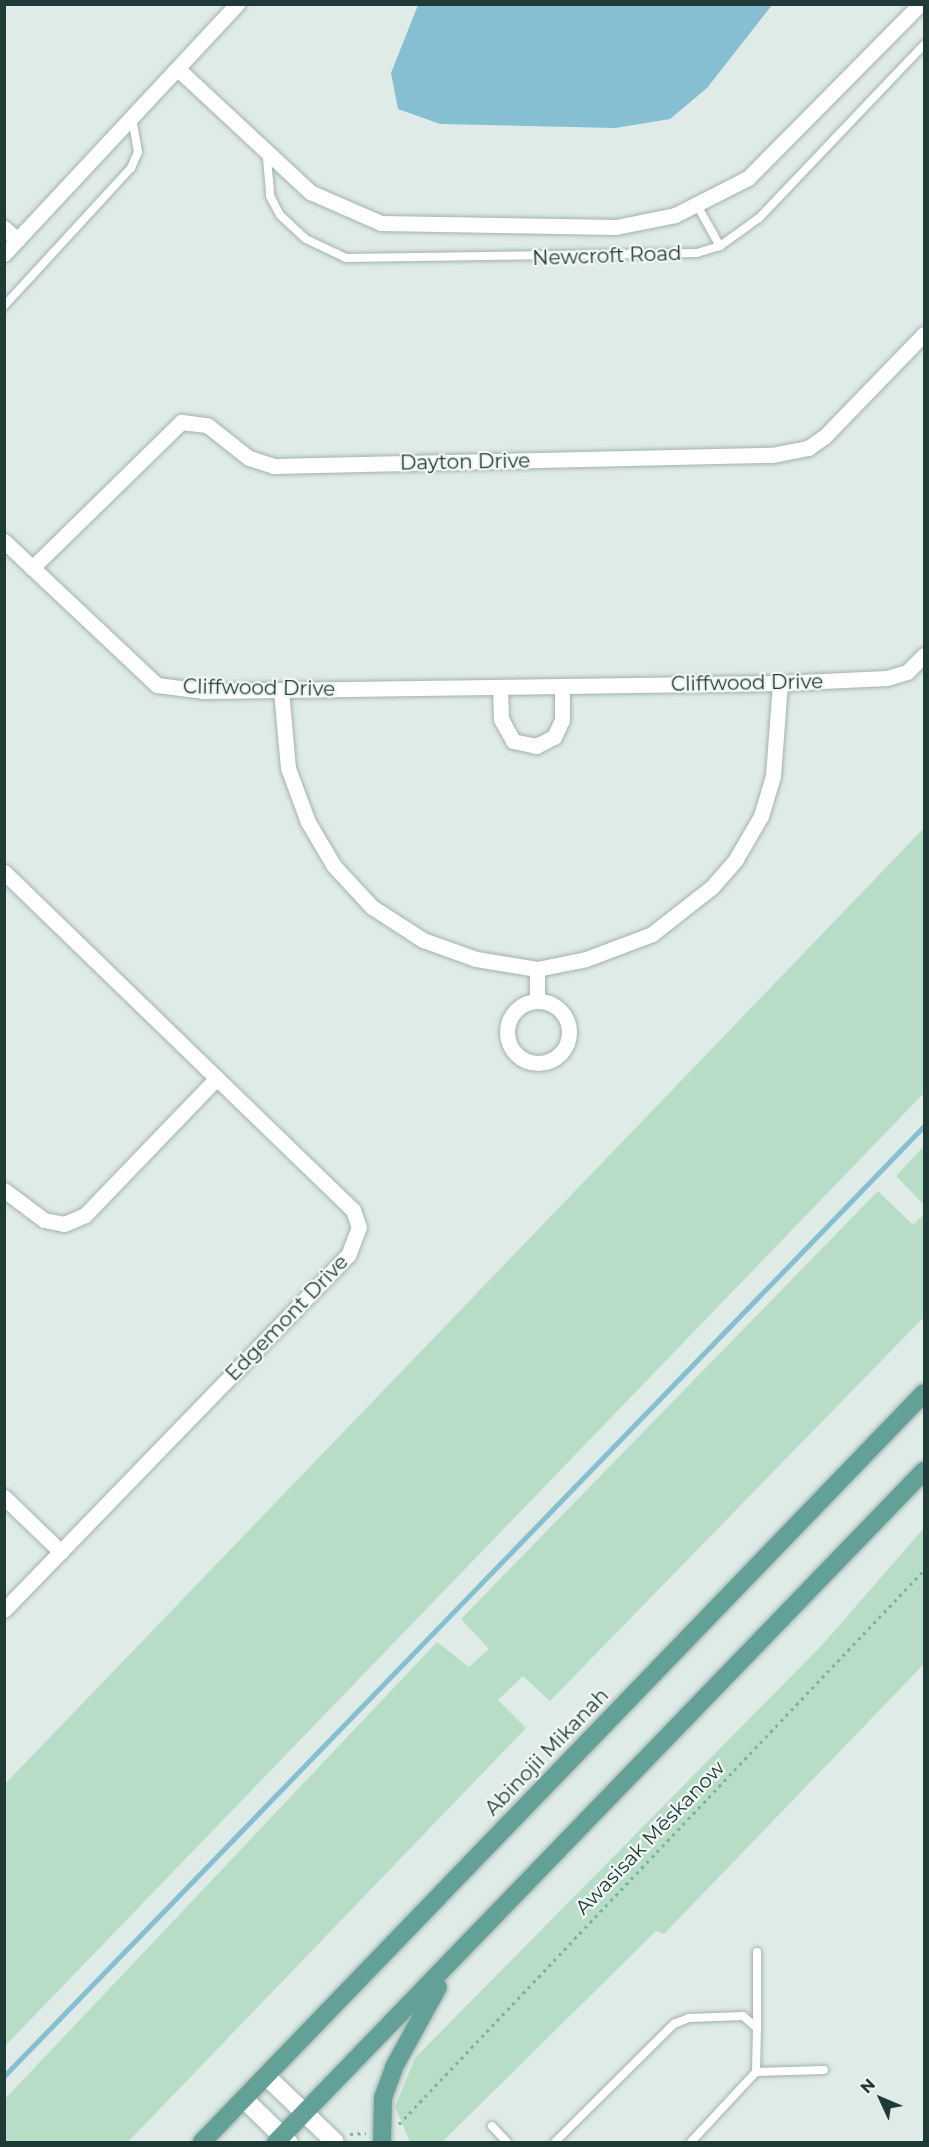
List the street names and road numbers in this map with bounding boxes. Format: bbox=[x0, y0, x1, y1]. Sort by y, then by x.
street label: Newcroft Road bbox=[532, 241, 682, 271]
street label: Dayton Drive bbox=[400, 449, 530, 475]
street label: Cliffwood Drive bbox=[671, 670, 823, 696]
street label: Cliffwood Drive bbox=[183, 675, 335, 701]
street label: Edgemont Drive bbox=[221, 1250, 353, 1386]
street label: Abinojii Mikanah bbox=[480, 1683, 614, 1821]
street label: Awasisak Mēskanow bbox=[570, 1756, 730, 1920]

